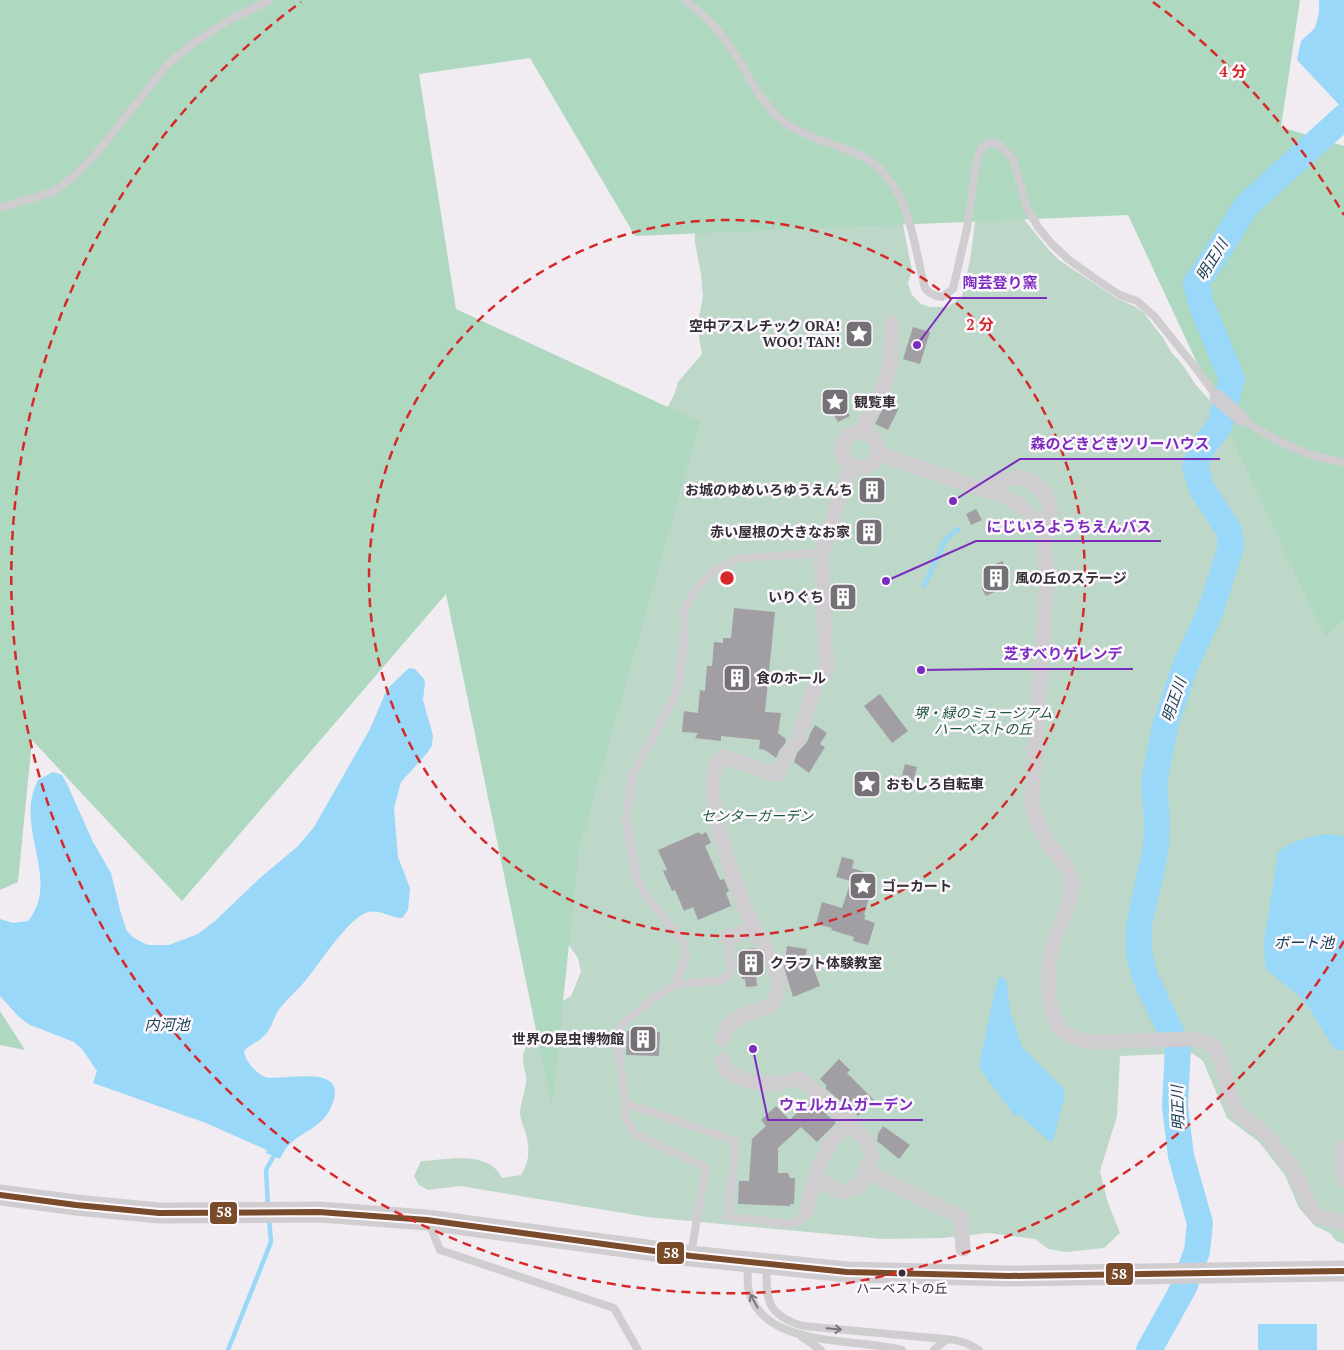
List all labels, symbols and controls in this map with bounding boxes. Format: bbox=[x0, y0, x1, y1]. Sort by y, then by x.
text: 4 分 bbox=[1219, 61, 1247, 81]
water label: 明正川 bbox=[1191, 233, 1233, 284]
callout: 陶芸登り窯 bbox=[952, 268, 1047, 298]
text: 陶芸登り窯 bbox=[962, 272, 1038, 292]
text: 2 分 bbox=[966, 314, 994, 334]
place label: 空中アスレチック ORA! WOO! TAN! bbox=[689, 316, 840, 351]
place icon: 空中アスレチック ORA! WOO! TAN! bbox=[844, 319, 874, 349]
place icon: 観覧車 bbox=[820, 387, 850, 417]
place label: 観覧車 bbox=[854, 392, 896, 411]
callout: 森のどきどきツリーハウス bbox=[1020, 429, 1220, 459]
text: 森のどきどきツリーハウス bbox=[1031, 433, 1209, 453]
building icon: お城のゆめいろゆうえんち bbox=[857, 475, 887, 505]
place label: お城のゆめいろゆうえんち bbox=[685, 480, 853, 499]
callout: にじいろようちえんバス bbox=[976, 511, 1161, 541]
text: にじいろようちえんバス bbox=[986, 516, 1152, 536]
building icon: 赤い屋根の大きなお家 bbox=[854, 517, 884, 547]
place label: 赤い屋根の大きなお家 bbox=[710, 522, 850, 541]
building icon: 風の丘のステージ bbox=[981, 563, 1011, 593]
place label: 風の丘のステージ bbox=[1015, 568, 1127, 587]
centre of rings bbox=[718, 569, 736, 587]
building icon: いりぐち bbox=[828, 582, 858, 612]
place label: いりぐち bbox=[768, 587, 824, 606]
callout: 芝すべりゲレンデ bbox=[993, 639, 1133, 669]
text: 芝すべりゲレンデ bbox=[1004, 643, 1122, 663]
building icon: 食のホール bbox=[722, 663, 752, 693]
place label: 食のホール bbox=[756, 668, 826, 687]
water label: 明正川 bbox=[1156, 673, 1190, 724]
park label: 堺・緑のミュージアム ハーベストの丘 bbox=[914, 703, 1052, 738]
place icon: おもしろ自転車 bbox=[852, 769, 882, 799]
place label: おもしろ自転車 bbox=[886, 774, 984, 793]
park label: センターガーデン bbox=[701, 806, 814, 825]
place icon: ゴーカート bbox=[848, 871, 878, 901]
place label: ゴーカート bbox=[882, 876, 952, 895]
water label: ボート池 bbox=[1274, 932, 1336, 952]
building icon: クラフト体験教室 bbox=[736, 948, 766, 978]
place label: クラフト体験教室 bbox=[770, 953, 882, 972]
water label: 内河池 bbox=[144, 1014, 191, 1034]
building icon: 世界の昆虫博物館 bbox=[628, 1024, 658, 1054]
place label: 世界の昆虫博物館 bbox=[512, 1029, 624, 1048]
water label: 明正川 bbox=[1166, 1083, 1188, 1131]
callout: ウェルカムガーデン bbox=[768, 1090, 923, 1120]
text: ウェルカムガーデン bbox=[779, 1094, 913, 1114]
line badge: 58 bbox=[209, 1201, 238, 1225]
text: 58 bbox=[216, 1202, 232, 1221]
line badge: 58 bbox=[656, 1241, 685, 1265]
text: 58 bbox=[663, 1243, 679, 1262]
line badge: 58 bbox=[1105, 1262, 1134, 1286]
text: 58 bbox=[1111, 1264, 1127, 1283]
marker: ハーベストの丘 bbox=[897, 1268, 907, 1278]
place label: ハーベストの丘 bbox=[856, 1279, 948, 1297]
one-way arrow bbox=[749, 1294, 759, 1309]
one-way arrow bbox=[826, 1324, 842, 1333]

